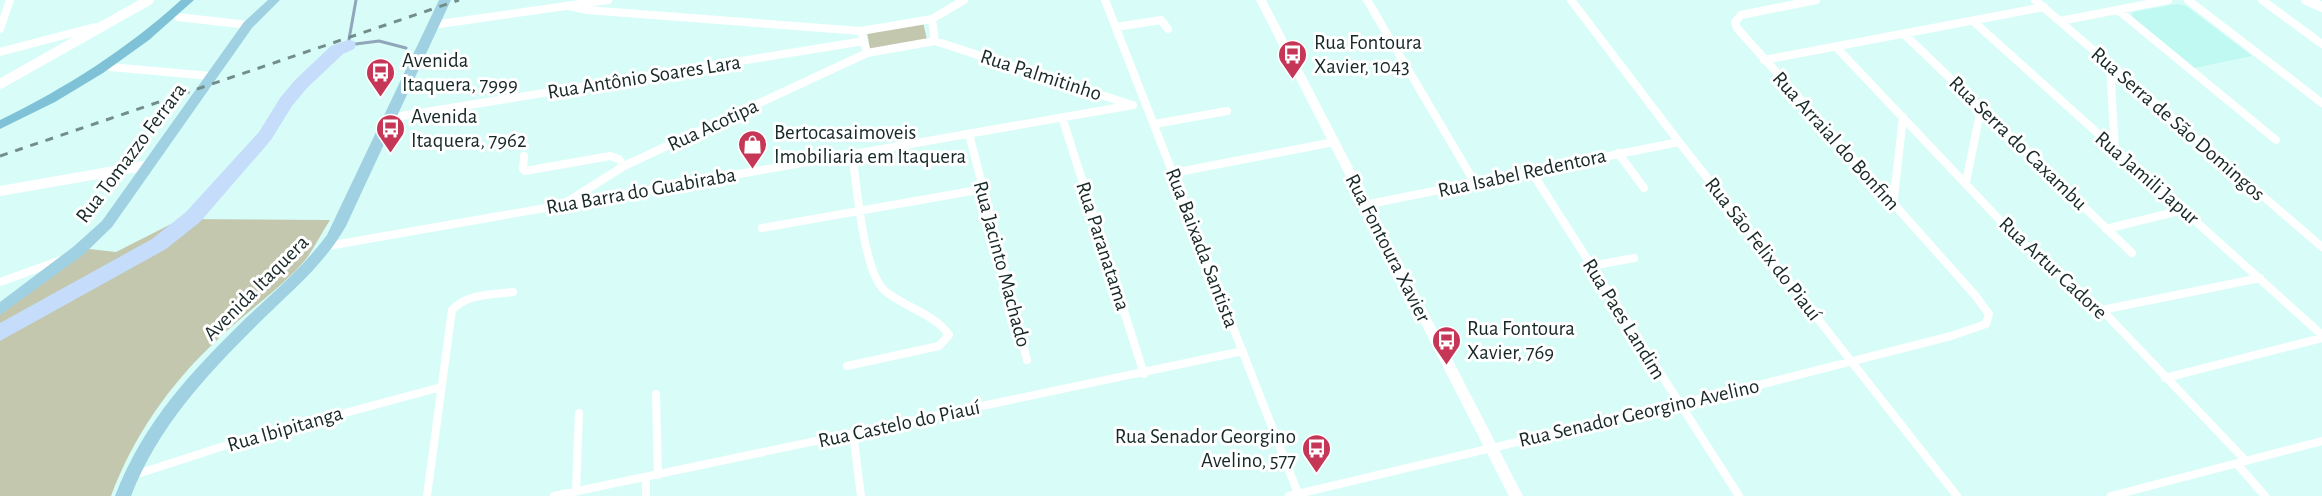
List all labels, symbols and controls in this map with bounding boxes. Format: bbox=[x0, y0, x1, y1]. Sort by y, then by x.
place label: Rua Fontoura Xavier, 1043 bbox=[1314, 32, 1422, 77]
bus stop icon: Rua Fontoura Xavier, 1043 bbox=[1277, 38, 1309, 80]
street label: Rua Serra de São Domingos bbox=[2087, 43, 2269, 205]
street label: Rua Palmitinho bbox=[978, 46, 1104, 104]
place label: Avenida Itaquera, 7999 bbox=[402, 50, 518, 95]
street label: Rua Antônio Soares Lara bbox=[546, 51, 743, 103]
bus stop icon: Avenida Itaquera, 7999 bbox=[365, 56, 397, 98]
street label: Rua Arraial do Bonfim bbox=[1768, 68, 1904, 214]
street label: Rua Serra do Caxambu bbox=[1945, 72, 2091, 214]
street label: Rua Tomazzo Ferrara bbox=[72, 79, 190, 227]
street label: Rua Acotipa bbox=[664, 95, 762, 155]
place label: Avenida Itaquera, 7962 bbox=[411, 106, 526, 151]
bus stop icon: Avenida Itaquera, 7962 bbox=[374, 112, 406, 154]
place label: Bertocasaimoveis Imobiliaria em Itaquera bbox=[774, 122, 967, 167]
street label: Rua Jamili Japur bbox=[2091, 127, 2203, 229]
shop icon: Bertocasaimoveis Imobiliaria em Itaquera bbox=[737, 128, 769, 170]
street label: Rua Isabel Redentora bbox=[1436, 145, 1608, 201]
street label: Rua Barra do Guabiraba bbox=[544, 164, 738, 218]
street label: Rua Baixada Santista bbox=[1162, 165, 1242, 331]
street label: Rua Fontoura Xavier bbox=[1342, 170, 1435, 326]
street label: Rua São Felix do Piauí bbox=[1701, 174, 1826, 325]
street label: Rua Jacinto Machado bbox=[970, 179, 1034, 349]
street label: Rua Paranatama bbox=[1072, 179, 1134, 313]
street label: Rua Artur Cadore bbox=[1995, 213, 2111, 323]
street label: Avenida Itaquera bbox=[199, 231, 313, 345]
street label: Rua Paes Landim bbox=[1579, 255, 1669, 383]
place label: Rua Fontoura Xavier, 769 bbox=[1467, 318, 1575, 363]
bus stop icon: Rua Fontoura Xavier, 769 bbox=[1430, 324, 1462, 366]
street label: Rua Senador Georgino Avelino bbox=[1517, 375, 1761, 451]
street label: Rua Castelo do Piauí bbox=[816, 396, 983, 451]
street label: Rua Ibipitanga bbox=[225, 402, 345, 455]
place label: Rua Senador Georgino Avelino, 577 bbox=[1115, 426, 1296, 471]
bus stop icon: Rua Senador Georgino Avelino, 577 bbox=[1301, 432, 1333, 474]

